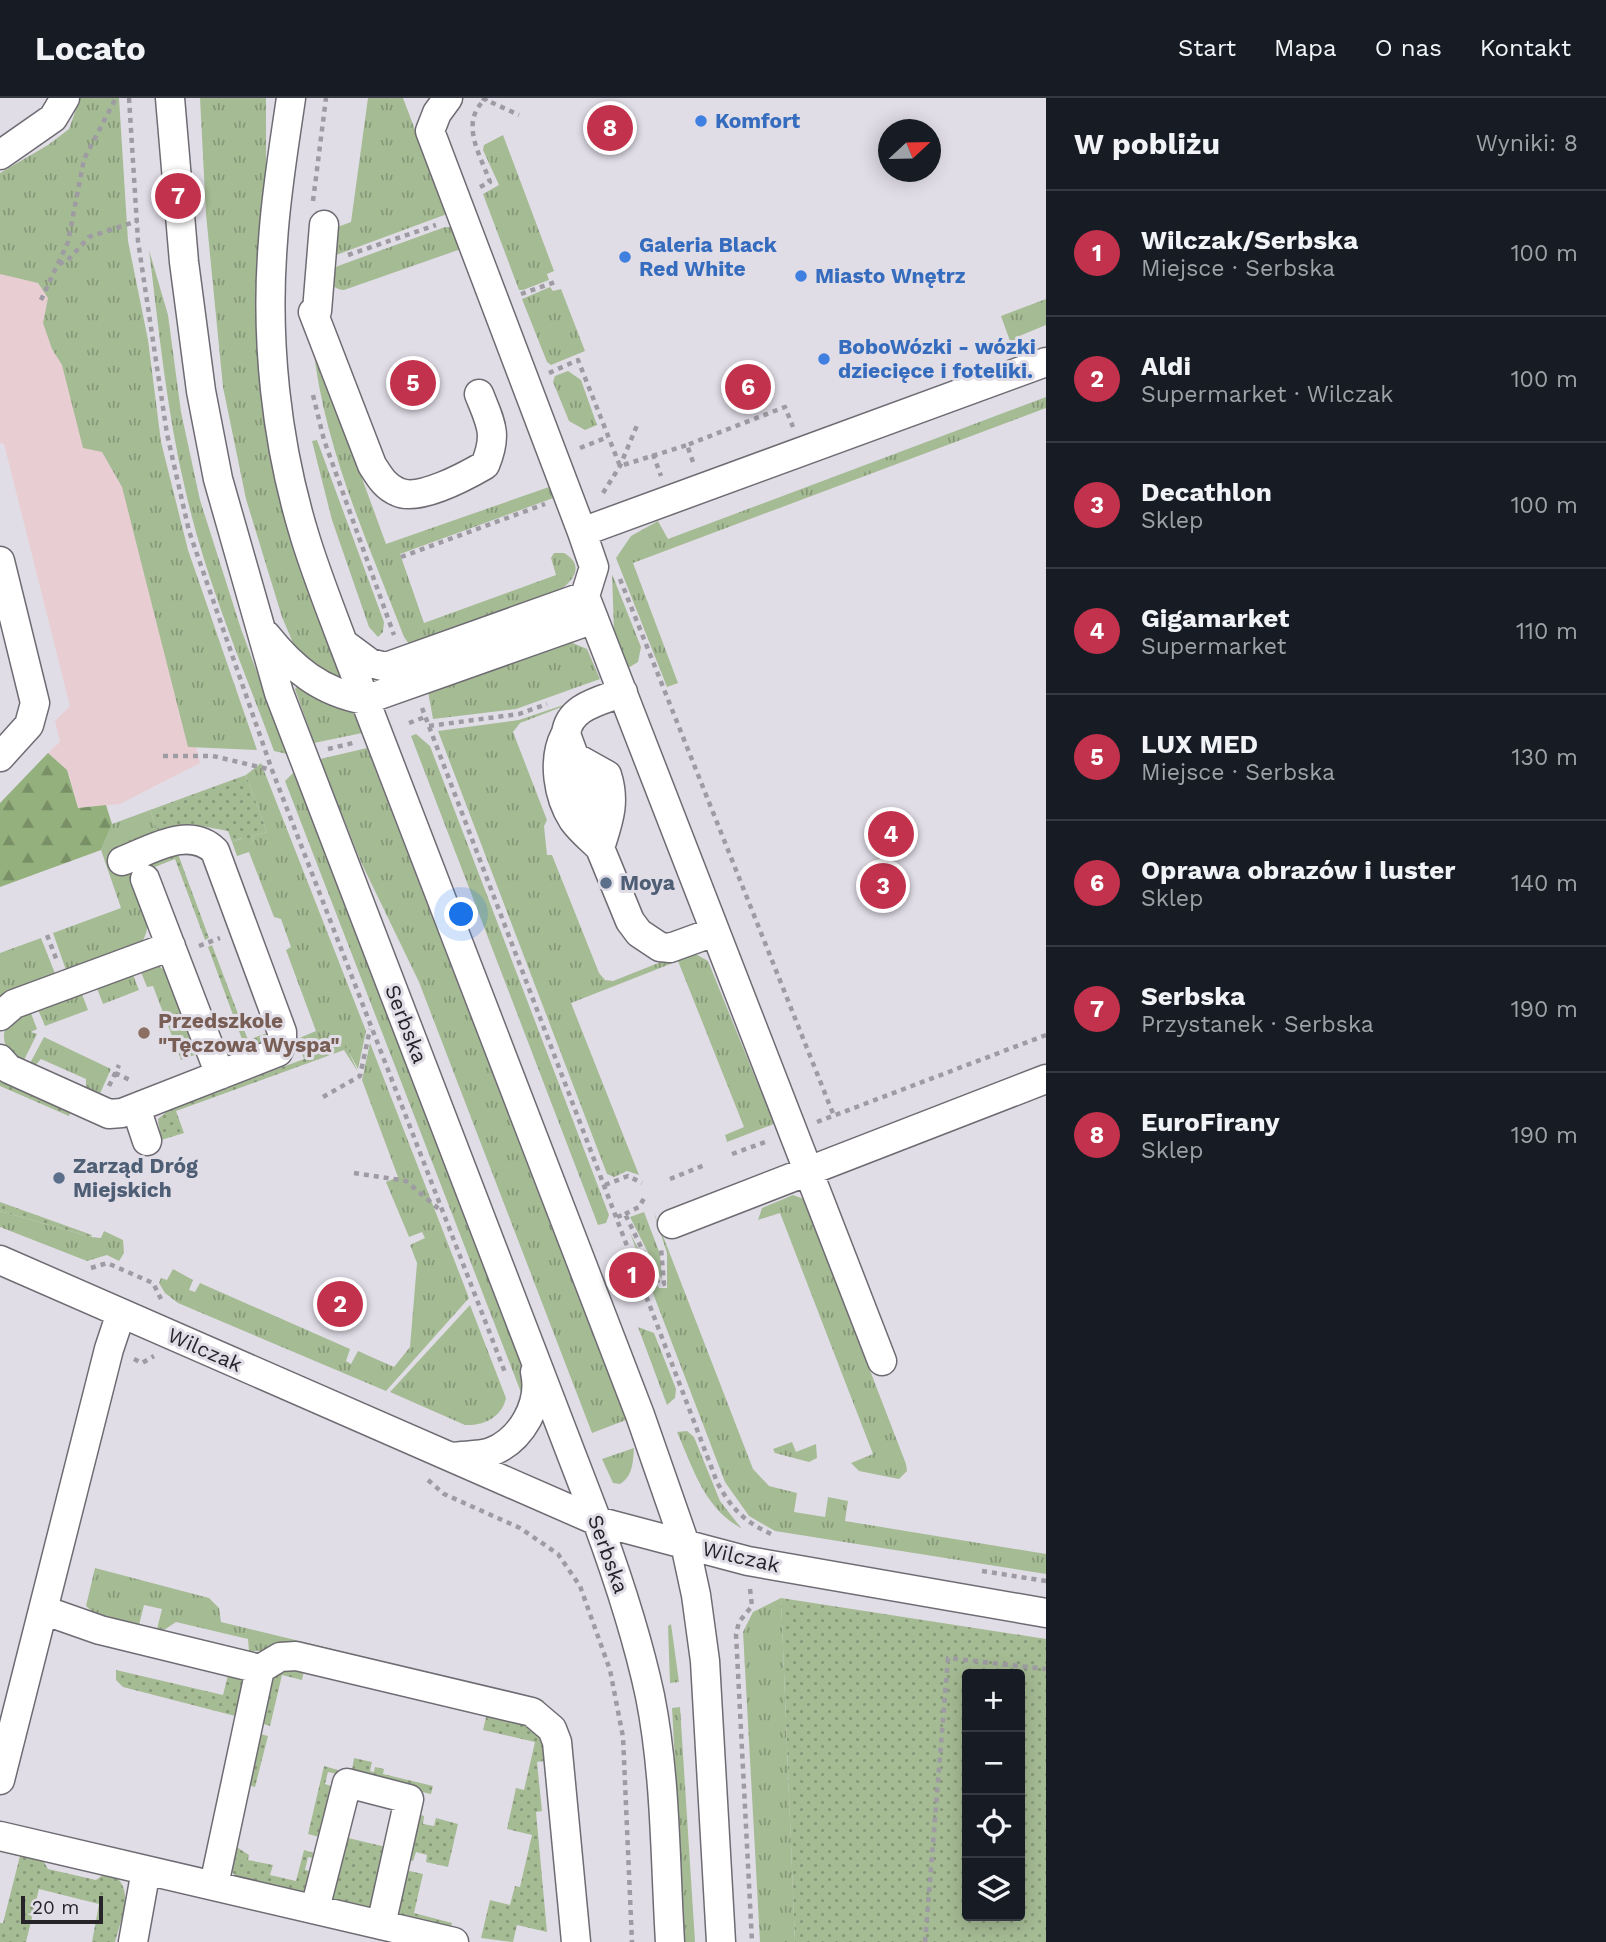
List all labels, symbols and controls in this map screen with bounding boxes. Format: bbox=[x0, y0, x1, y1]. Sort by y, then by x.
text: Locato bbox=[35, 29, 146, 68]
text: Start bbox=[1178, 34, 1236, 62]
text: Mapa bbox=[1274, 34, 1337, 62]
text: O nas bbox=[1375, 34, 1442, 62]
text: Kontakt bbox=[1480, 34, 1571, 62]
pin: 8 bbox=[587, 102, 633, 154]
place label: Komfort bbox=[715, 108, 800, 133]
marker: Komfort bbox=[693, 113, 709, 129]
north arrow bbox=[878, 119, 941, 182]
text: W pobliżu bbox=[1074, 126, 1220, 161]
text: Wyniki: 8 bbox=[1476, 130, 1578, 157]
pin: 7 bbox=[155, 170, 201, 222]
text: Wilczak/Serbska bbox=[1141, 225, 1358, 255]
place label: Galeria Black Red White bbox=[639, 232, 778, 281]
text: 1 bbox=[1092, 240, 1102, 267]
text: 100 m bbox=[1511, 240, 1578, 267]
marker: Galeria Black Red White bbox=[617, 249, 633, 265]
text: Miejsce · Serbska bbox=[1141, 255, 1335, 282]
place label: Miasto Wnętrz bbox=[815, 263, 966, 288]
marker: Miasto Wnętrz bbox=[793, 268, 809, 284]
place label: BoboWózki - wózki dziecięce i foteliki. bbox=[838, 334, 1036, 383]
marker: BoboWózki - wózki dziecięce i foteliki. bbox=[816, 351, 832, 367]
text: Aldi bbox=[1141, 351, 1191, 381]
pin: 5 bbox=[390, 357, 436, 409]
pin: 6 bbox=[725, 361, 771, 413]
text: 2 bbox=[1090, 366, 1104, 393]
text: 100 m bbox=[1511, 366, 1578, 393]
text: Supermarket · Wilczak bbox=[1141, 381, 1393, 408]
text: Decathlon bbox=[1141, 477, 1272, 507]
text: 3 bbox=[1090, 492, 1104, 519]
text: 100 m bbox=[1511, 492, 1578, 519]
text: Sklep bbox=[1141, 507, 1204, 534]
text: Gigamarket bbox=[1141, 603, 1289, 633]
text: 4 bbox=[1090, 618, 1104, 645]
text: 110 m bbox=[1516, 618, 1578, 645]
text: Supermarket bbox=[1141, 633, 1286, 660]
text: LUX MED bbox=[1141, 729, 1258, 759]
text: 5 bbox=[1090, 744, 1104, 771]
text: 130 m bbox=[1512, 744, 1578, 771]
text: Miejsce · Serbska bbox=[1141, 759, 1335, 786]
pin: 4 bbox=[868, 808, 914, 860]
text: Oprawa obrazów i luster bbox=[1141, 855, 1455, 885]
pin: 3 bbox=[860, 860, 906, 912]
place label: Moya bbox=[620, 870, 676, 895]
text: 6 bbox=[1090, 870, 1104, 897]
text: 140 m bbox=[1511, 870, 1578, 897]
marker: Moya bbox=[598, 875, 614, 891]
text: Sklep bbox=[1141, 885, 1204, 912]
your location bbox=[444, 897, 478, 931]
street label: Serbska bbox=[380, 981, 433, 1067]
text: Serbska bbox=[1141, 981, 1245, 1011]
text: 7 bbox=[1090, 996, 1104, 1023]
text: 190 m bbox=[1511, 996, 1578, 1023]
place label: Przedszkole "Tęczowa Wyspa" bbox=[158, 1008, 340, 1057]
text: Przystanek · Serbska bbox=[1141, 1011, 1374, 1038]
marker: Przedszkole "Tęczowa Wyspa" bbox=[136, 1025, 152, 1041]
text: EuroFirany bbox=[1141, 1107, 1280, 1137]
text: 8 bbox=[1090, 1122, 1104, 1149]
text: 190 m bbox=[1511, 1122, 1578, 1149]
text: Sklep bbox=[1141, 1137, 1204, 1164]
place label: Zarząd Dróg Miejskich bbox=[73, 1153, 198, 1202]
marker: Zarząd Dróg Miejskich bbox=[51, 1170, 67, 1186]
pin: 1 bbox=[609, 1249, 655, 1301]
pin: 2 bbox=[317, 1278, 363, 1330]
street label: Wilczak bbox=[164, 1322, 246, 1377]
street label: Serbska bbox=[583, 1511, 634, 1597]
street label: Wilczak bbox=[700, 1535, 782, 1578]
map controls bbox=[962, 1669, 1025, 1921]
button: + bbox=[962, 1669, 1025, 1732]
button: − bbox=[962, 1732, 1025, 1795]
button: locate bbox=[962, 1795, 1025, 1858]
button: layers bbox=[962, 1858, 1025, 1921]
scale bar bbox=[21, 1893, 103, 1925]
text: 20 m bbox=[32, 1896, 79, 1919]

